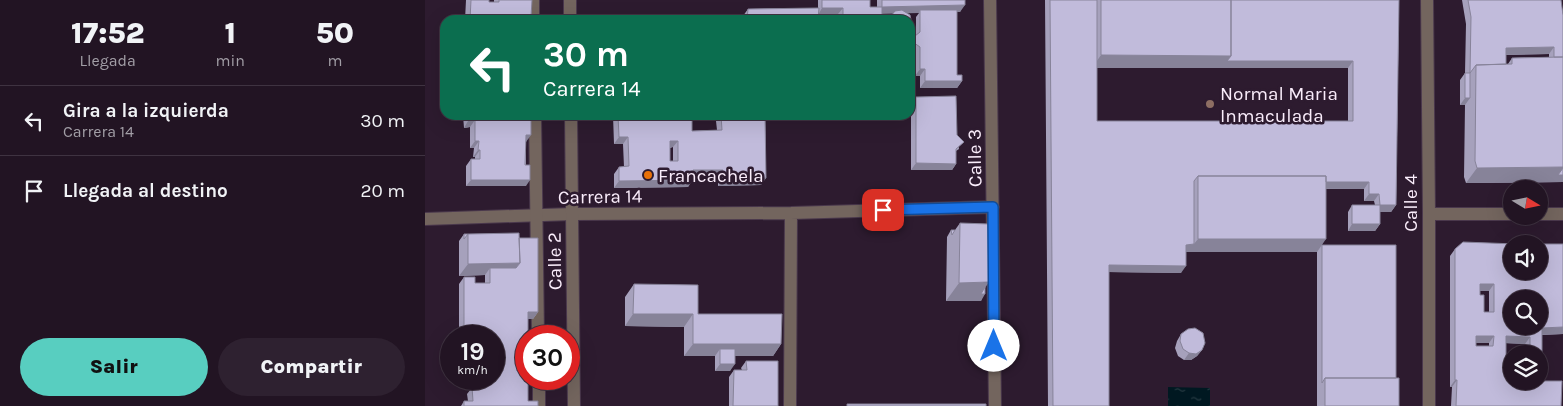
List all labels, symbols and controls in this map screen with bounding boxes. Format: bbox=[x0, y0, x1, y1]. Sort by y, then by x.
text: 17:52 bbox=[71, 15, 145, 51]
text: 1 bbox=[224, 15, 236, 51]
text: 50 bbox=[316, 15, 354, 51]
text: 30 m bbox=[543, 34, 629, 75]
icon: left bbox=[460, 35, 525, 100]
text: Llegada bbox=[80, 51, 136, 70]
text: min bbox=[215, 51, 245, 70]
text: m bbox=[327, 51, 342, 70]
text: Carrera 14 bbox=[543, 76, 641, 102]
place label: Normal Maria Inmaculada bbox=[1220, 83, 1338, 127]
marker: Normal Maria Inmaculada bbox=[1204, 98, 1216, 110]
text: Gira a la izquierda bbox=[63, 100, 229, 122]
icon: left bbox=[20, 107, 48, 135]
text: 30 m bbox=[360, 110, 405, 132]
text: Carrera 14 bbox=[63, 122, 134, 141]
street label: Calle 3 bbox=[963, 129, 987, 187]
place label: Francachela bbox=[658, 165, 764, 187]
marker: Francachela bbox=[642, 169, 654, 181]
street label: Calle 4 bbox=[1400, 174, 1422, 232]
icon: arrive bbox=[20, 177, 48, 205]
text: Llegada al destino bbox=[63, 180, 228, 202]
text: 20 m bbox=[360, 180, 405, 202]
north arrow bbox=[1503, 180, 1547, 225]
map controls bbox=[1503, 180, 1548, 390]
street label: Carrera 14 bbox=[558, 185, 643, 209]
pin bbox=[862, 189, 904, 231]
icon: arrive bbox=[869, 196, 897, 224]
street label: Calle 2 bbox=[543, 232, 567, 290]
button: sound bbox=[1503, 235, 1548, 280]
button: search bbox=[1503, 290, 1548, 335]
position arrow bbox=[967, 319, 1019, 371]
speed limit sign: 30 bbox=[515, 325, 580, 390]
text: 19 bbox=[460, 337, 485, 366]
button: Salir bbox=[20, 338, 208, 396]
button: Compartir bbox=[218, 338, 405, 396]
button: layers bbox=[1503, 345, 1548, 390]
text: km/h bbox=[457, 363, 488, 377]

